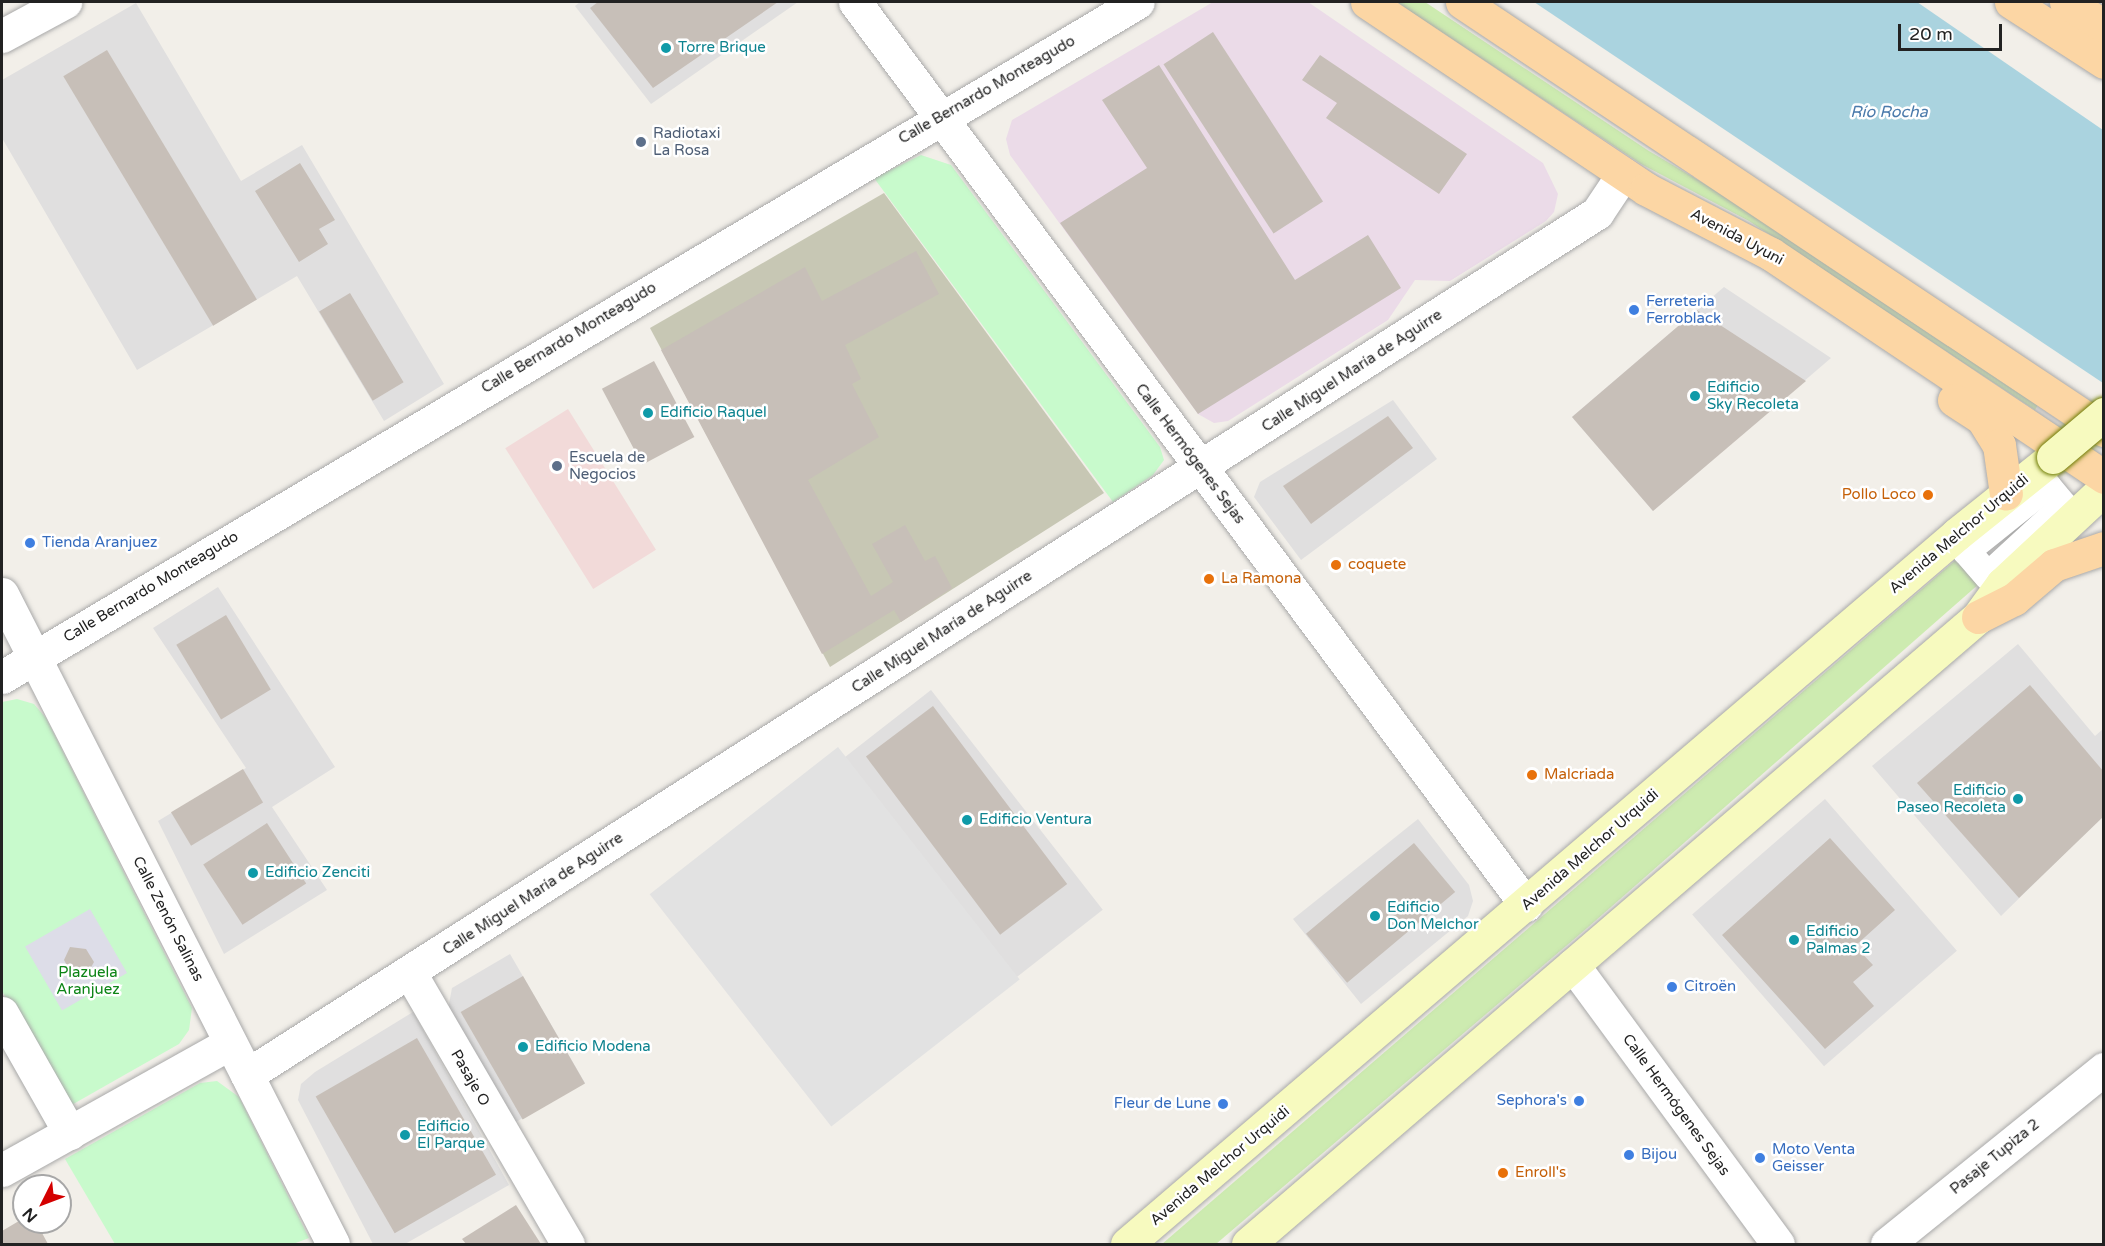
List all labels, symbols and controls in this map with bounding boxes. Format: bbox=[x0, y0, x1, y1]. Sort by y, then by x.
scale bar bbox=[1901, 12, 2004, 50]
text: 20 m bbox=[1909, 23, 1953, 45]
street label: Calle Bernardo Monteagudo bbox=[895, 32, 1079, 148]
place label: Torre Brique bbox=[678, 39, 766, 57]
marker: Torre Brique bbox=[659, 41, 673, 55]
water label: Río Rocha bbox=[1850, 102, 1928, 122]
place label: Radiotaxi La Rosa bbox=[653, 124, 720, 159]
marker: Radiotaxi La Rosa bbox=[634, 135, 648, 149]
street label: Avenida Uyuni bbox=[1687, 205, 1787, 269]
street label: Calle Bernardo Monteagudo bbox=[478, 279, 660, 397]
place label: Ferreteria Ferroblack bbox=[1646, 292, 1721, 327]
marker: Ferreteria Ferroblack bbox=[1627, 303, 1641, 317]
street label: Calle Miguel María de Aguirre bbox=[1259, 306, 1445, 436]
place label: Edificio Sky Recoleta bbox=[1707, 378, 1799, 413]
street label: Calle Hermógenes Sejas bbox=[1131, 380, 1249, 528]
marker: Edificio Sky Recoleta bbox=[1688, 389, 1702, 403]
place label: Edificio Raquel bbox=[660, 404, 767, 422]
marker: Edificio Raquel bbox=[641, 406, 655, 420]
place label: Escuela de Negocios bbox=[569, 448, 645, 483]
marker: Escuela de Negocios bbox=[550, 459, 564, 473]
street label: Avenida Melchor Urquidi bbox=[1886, 470, 2032, 598]
place label: Pollo Loco bbox=[1842, 486, 1916, 504]
marker: Pollo Loco bbox=[1921, 488, 1935, 502]
street label: Calle Bernardo Monteagudo bbox=[60, 528, 242, 646]
place label: Tienda Aranjuez bbox=[42, 534, 157, 552]
marker: Tienda Aranjuez bbox=[23, 536, 37, 550]
place label: coquete bbox=[1348, 556, 1406, 574]
marker: coquete bbox=[1329, 558, 1343, 572]
street label: Calle Miguel María de Aguirre bbox=[849, 567, 1035, 697]
place label: La Ramona bbox=[1221, 570, 1302, 588]
marker: La Ramona bbox=[1202, 572, 1216, 586]
place label: Malcriada bbox=[1544, 766, 1614, 784]
marker: Malcriada bbox=[1525, 768, 1539, 782]
place label: Edificio Paseo Recoleta bbox=[1897, 781, 2006, 816]
street label: Avenida Melchor Urquidi bbox=[1518, 785, 1662, 915]
marker: Edificio Paseo Recoleta bbox=[2011, 792, 2025, 806]
place label: Edificio Ventura bbox=[979, 811, 1092, 829]
marker: Edificio Ventura bbox=[960, 813, 974, 827]
street label: Calle Miguel María de Aguirre bbox=[440, 829, 626, 959]
street label: Calle Zenón Salinas bbox=[129, 853, 207, 985]
place label: Edificio Zenciti bbox=[265, 864, 370, 882]
marker: Edificio Zenciti bbox=[246, 866, 260, 880]
place label: Edificio Don Melchor bbox=[1387, 898, 1479, 933]
marker: Edificio Don Melchor bbox=[1368, 909, 1382, 923]
place label: Edificio Palmas 2 bbox=[1806, 922, 1871, 957]
marker: Edificio Palmas 2 bbox=[1787, 933, 1801, 947]
park label: Plazuela Aranjuez bbox=[56, 963, 120, 998]
place label: Citroën bbox=[1684, 978, 1736, 996]
marker: Citroën bbox=[1665, 980, 1679, 994]
street label: Calle Hermógenes Sejas bbox=[1619, 1031, 1733, 1179]
place label: Edificio Modena bbox=[535, 1038, 651, 1056]
marker: Edificio Modena bbox=[516, 1040, 530, 1054]
street label: Pasaje O bbox=[447, 1047, 493, 1109]
place label: Sephora's bbox=[1497, 1092, 1567, 1110]
marker: Sephora's bbox=[1572, 1094, 1586, 1108]
place label: Fleur de Lune bbox=[1114, 1095, 1211, 1113]
marker: Fleur de Lune bbox=[1216, 1097, 1230, 1111]
street label: Avenida Melchor Urquidi bbox=[1147, 1102, 1293, 1230]
street label: Pasaje Tupiza 2 bbox=[1947, 1115, 2043, 1199]
place label: Edificio El Parque bbox=[417, 1117, 485, 1152]
marker: Edificio El Parque bbox=[398, 1128, 412, 1142]
place label: Moto Venta Geisser bbox=[1772, 1140, 1855, 1175]
place label: Bijou bbox=[1641, 1146, 1677, 1164]
marker: Bijou bbox=[1622, 1148, 1636, 1162]
marker: Moto Venta Geisser bbox=[1753, 1151, 1767, 1165]
place label: Enroll's bbox=[1515, 1164, 1566, 1182]
marker: Enroll's bbox=[1496, 1166, 1510, 1180]
north arrow bbox=[12, 1174, 72, 1234]
text: N bbox=[18, 1203, 42, 1226]

